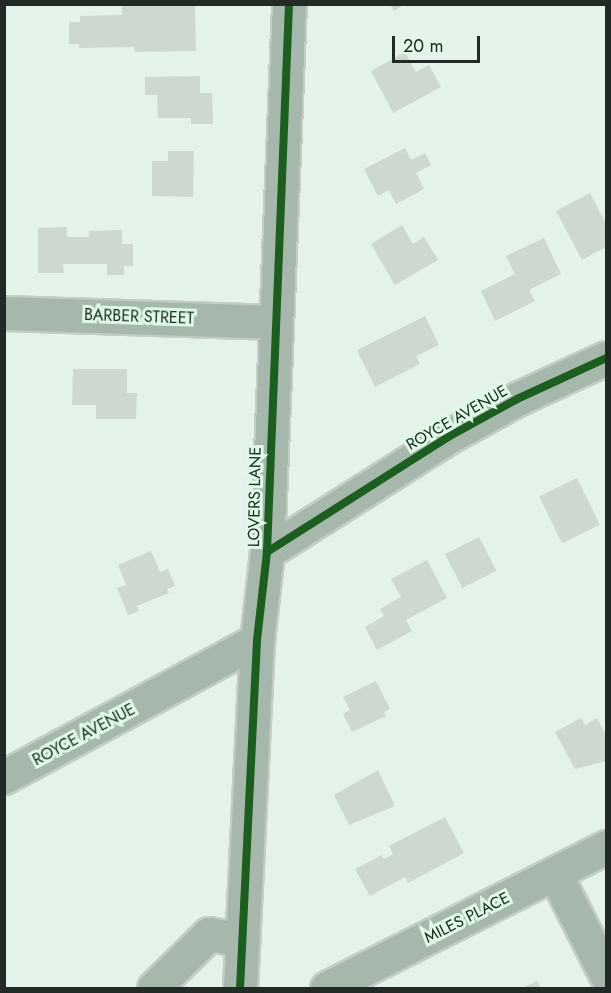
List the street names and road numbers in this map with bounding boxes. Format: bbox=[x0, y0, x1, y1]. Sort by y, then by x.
street label: BARBER STREET bbox=[84, 305, 194, 329]
street label: ROYCE AVENUE bbox=[403, 381, 511, 455]
street label: LOVERS LANE bbox=[245, 447, 265, 547]
street label: ROYCE AVENUE bbox=[29, 700, 139, 770]
street label: MILES PLACE bbox=[421, 888, 513, 948]

